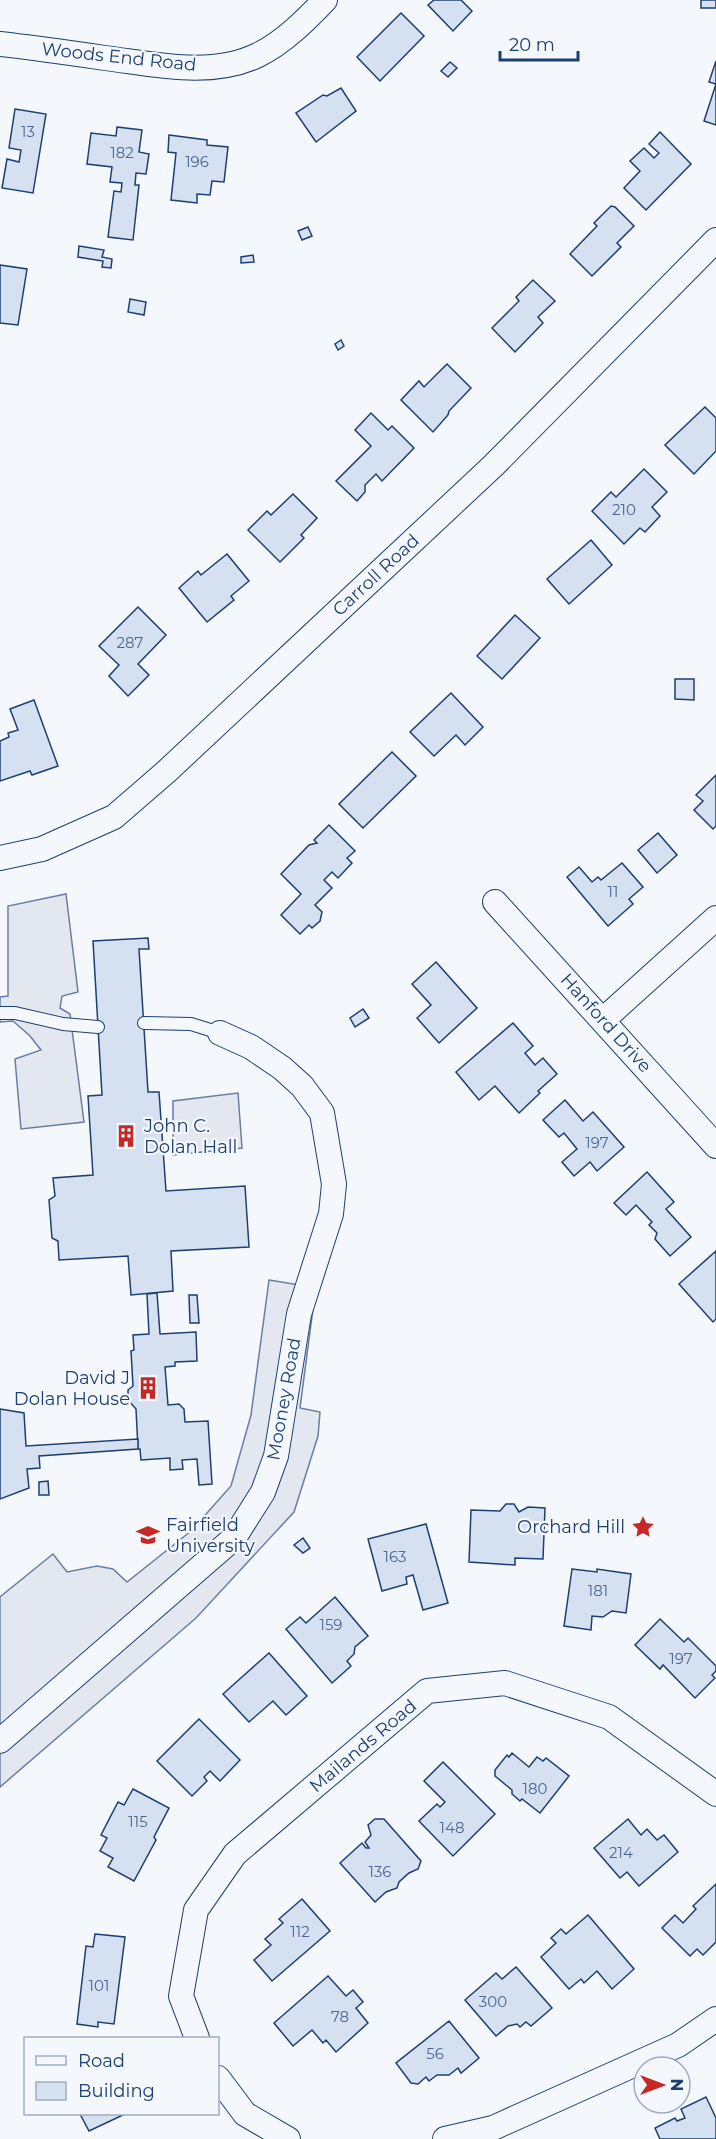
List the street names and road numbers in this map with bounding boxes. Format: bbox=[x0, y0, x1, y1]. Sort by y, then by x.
street label: Woods End Road bbox=[41, 38, 197, 76]
street label: Carroll Road bbox=[328, 529, 424, 621]
street label: Hanford Drive bbox=[556, 969, 656, 1077]
street label: Mooney Road bbox=[262, 1336, 306, 1462]
street label: Mailands Road bbox=[305, 1695, 421, 1797]

